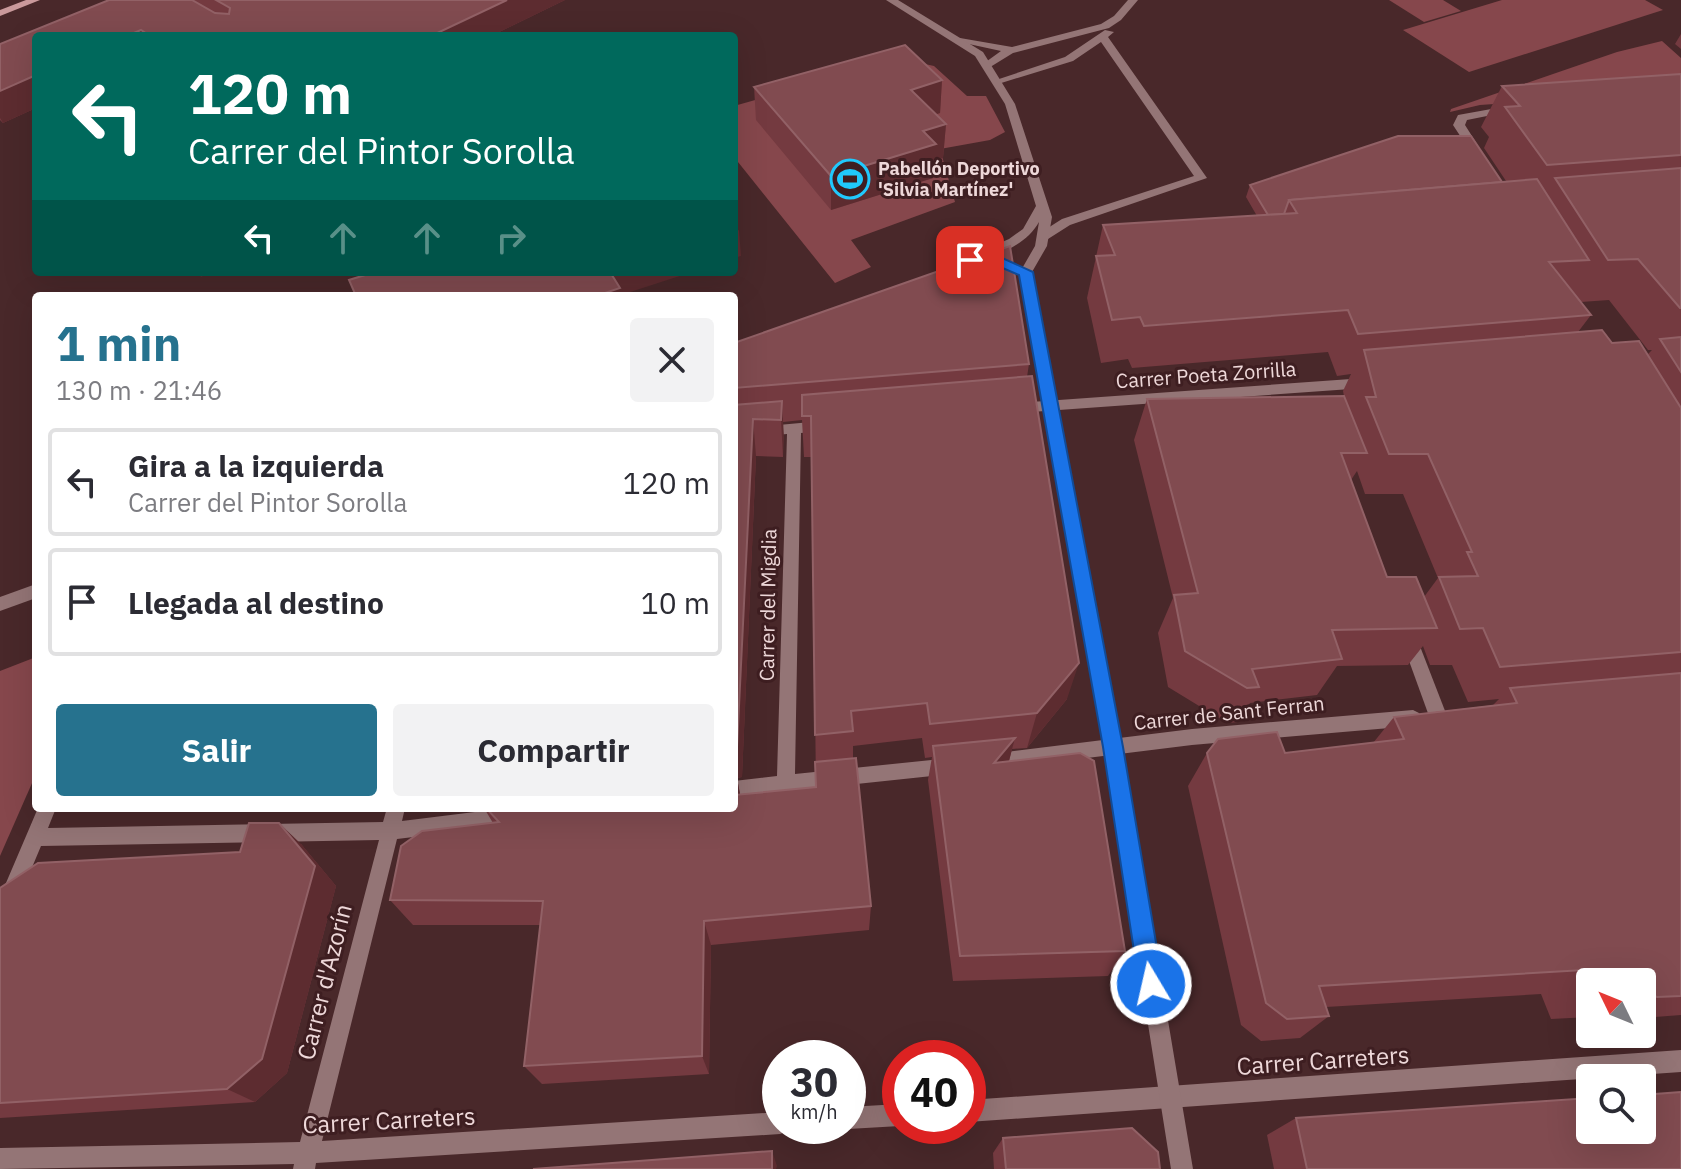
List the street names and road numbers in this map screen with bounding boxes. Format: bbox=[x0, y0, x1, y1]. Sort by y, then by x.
street label: Carrer Poeta Zorrilla bbox=[1115, 355, 1297, 394]
street label: Carrer del Migdia bbox=[753, 528, 782, 681]
street label: Carrer de Sant Ferran bbox=[1132, 689, 1326, 736]
street label: Carrer d'Azorín bbox=[289, 900, 359, 1063]
street label: Carrer Carreters bbox=[1235, 1038, 1410, 1082]
street label: Carrer Carreters bbox=[302, 1099, 476, 1141]

